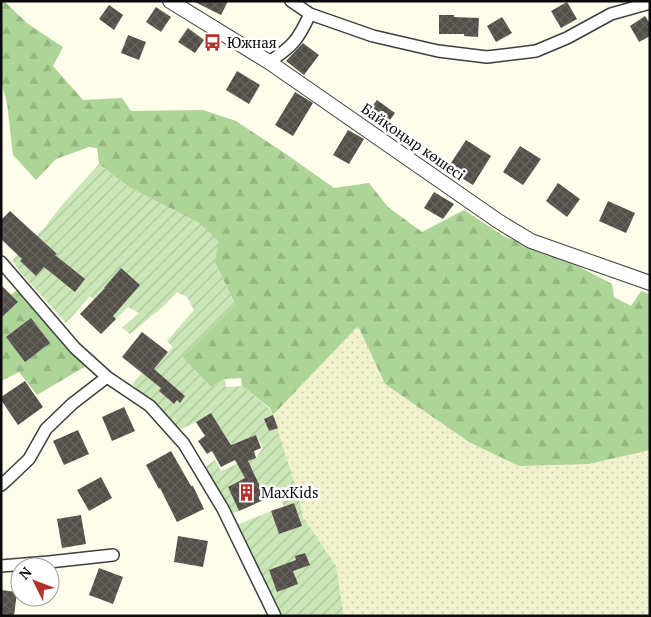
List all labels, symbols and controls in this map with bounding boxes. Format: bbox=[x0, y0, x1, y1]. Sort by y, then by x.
place label: Южная bbox=[227, 32, 277, 52]
bus stop icon: Южная bbox=[203, 33, 223, 53]
street label: Байқоңыр көшесі bbox=[358, 98, 469, 184]
place label: MaxKids bbox=[261, 482, 318, 502]
building icon: MaxKids bbox=[237, 483, 257, 503]
north arrow bbox=[10, 557, 60, 607]
text: N bbox=[14, 562, 36, 583]

